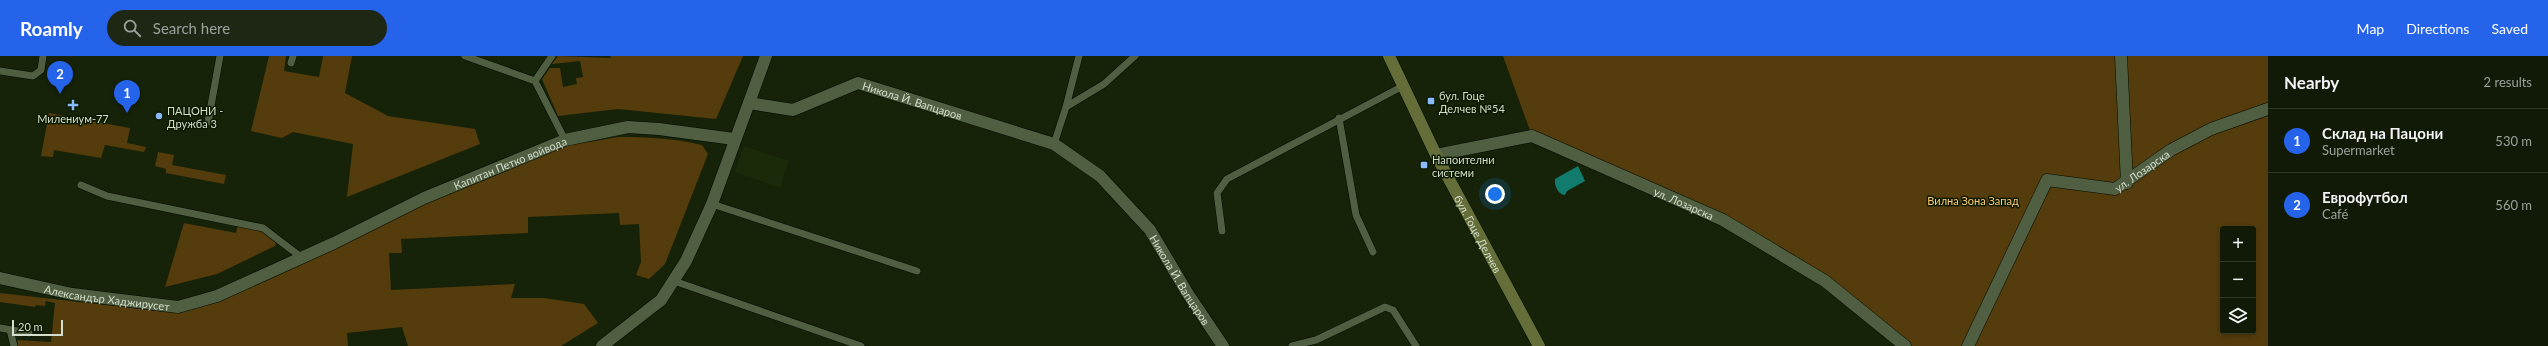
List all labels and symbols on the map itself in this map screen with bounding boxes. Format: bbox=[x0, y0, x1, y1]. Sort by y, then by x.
pin: 2 bbox=[47, 61, 73, 94]
street label: Никола Й. Вапцаров bbox=[861, 78, 964, 122]
pin: 1 bbox=[114, 80, 140, 113]
place label: бул. Гоце Делчев №54 bbox=[1439, 89, 1505, 115]
marker: бул. Гоце Делчев №54 bbox=[1426, 96, 1436, 106]
marker: Милениум-77 bbox=[68, 100, 78, 110]
place label: ПАЦОНИ - Дружба 3 bbox=[167, 104, 223, 130]
marker: ПАЦОНИ - Дружба 3 bbox=[154, 111, 164, 121]
place label: Милениум-77 bbox=[37, 112, 109, 125]
street label: Капитан Петко войвода bbox=[451, 134, 568, 192]
street label: ул. Лозарска bbox=[2112, 147, 2172, 194]
place label: Напоителни системи bbox=[1432, 153, 1495, 179]
marker: Напоителни системи bbox=[1419, 160, 1429, 170]
your location bbox=[1485, 184, 1505, 204]
street label: ул. Лозарска bbox=[1652, 184, 1716, 222]
street label: бул. Гоце Делчев bbox=[1452, 193, 1505, 275]
park label: Вилна Зона Запад bbox=[1927, 194, 2019, 207]
street label: Никола Й. Вапцаров bbox=[1148, 232, 1213, 327]
street label: Александър Хаджирусет bbox=[43, 282, 171, 313]
scale bar bbox=[12, 318, 63, 337]

